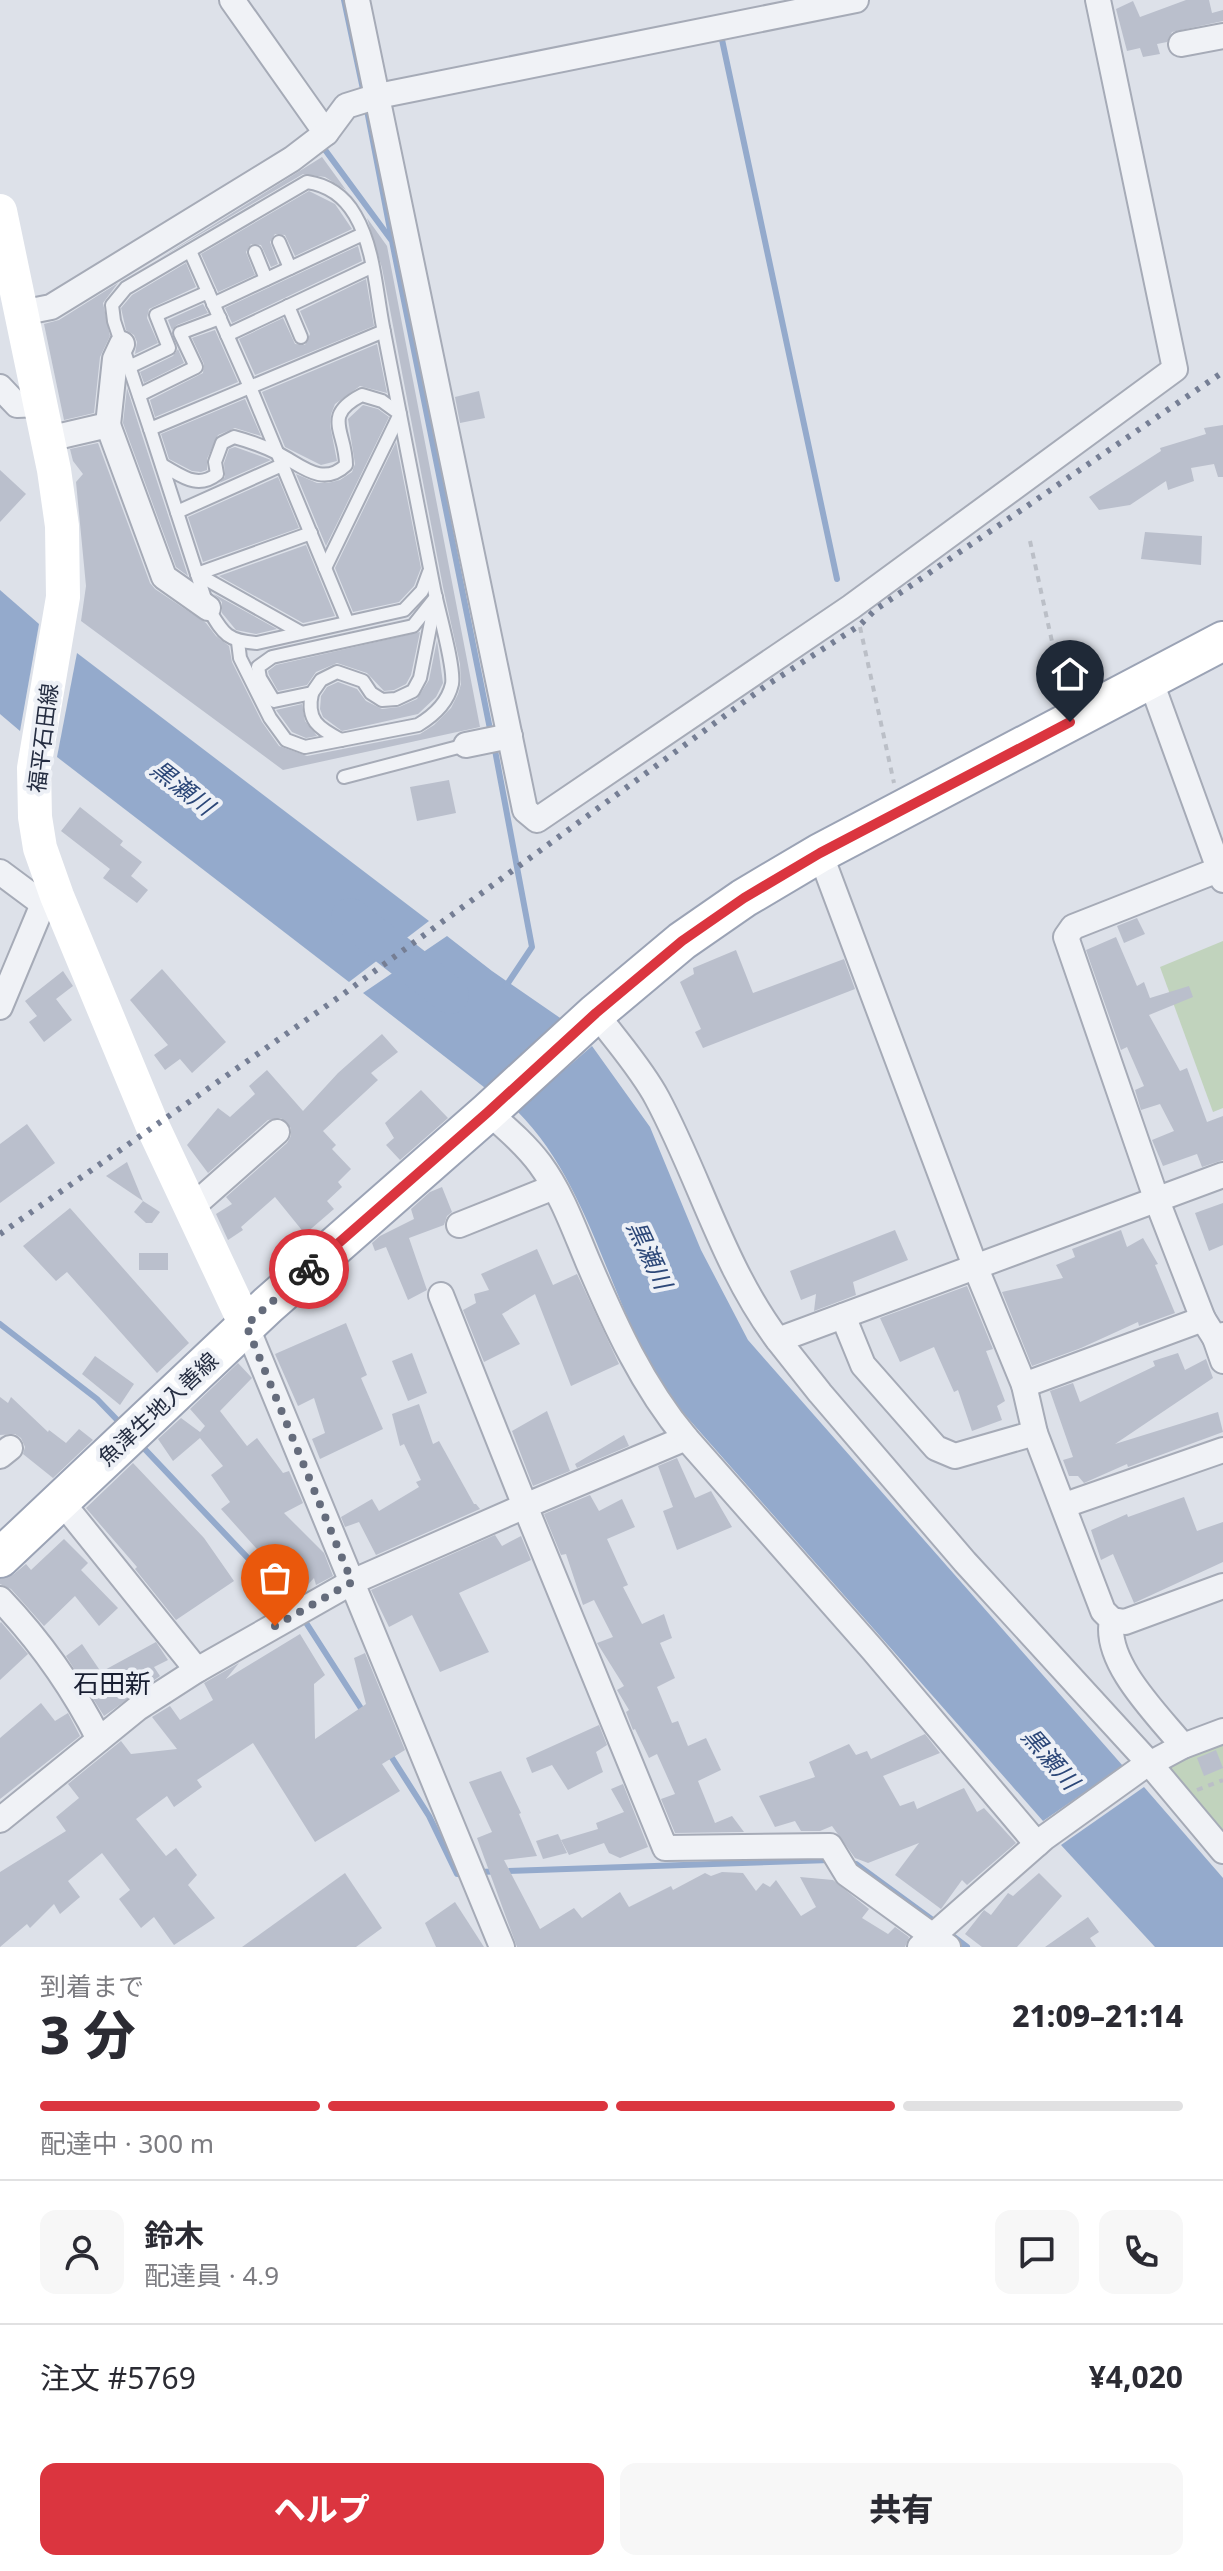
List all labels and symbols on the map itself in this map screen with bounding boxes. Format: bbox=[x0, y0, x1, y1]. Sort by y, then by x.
pin bbox=[1036, 640, 1104, 722]
street label: 福平石田線 bbox=[20, 681, 64, 794]
water label: 黒瀬川 bbox=[144, 752, 224, 824]
water label: 黒瀬川 bbox=[620, 1215, 682, 1297]
courier bbox=[269, 1229, 349, 1309]
street label: 魚津生地入善線 bbox=[91, 1345, 224, 1472]
pin bbox=[241, 1544, 309, 1626]
district label: 石田新 bbox=[73, 1665, 151, 1701]
water label: 黒瀬川 bbox=[1015, 1720, 1089, 1798]

